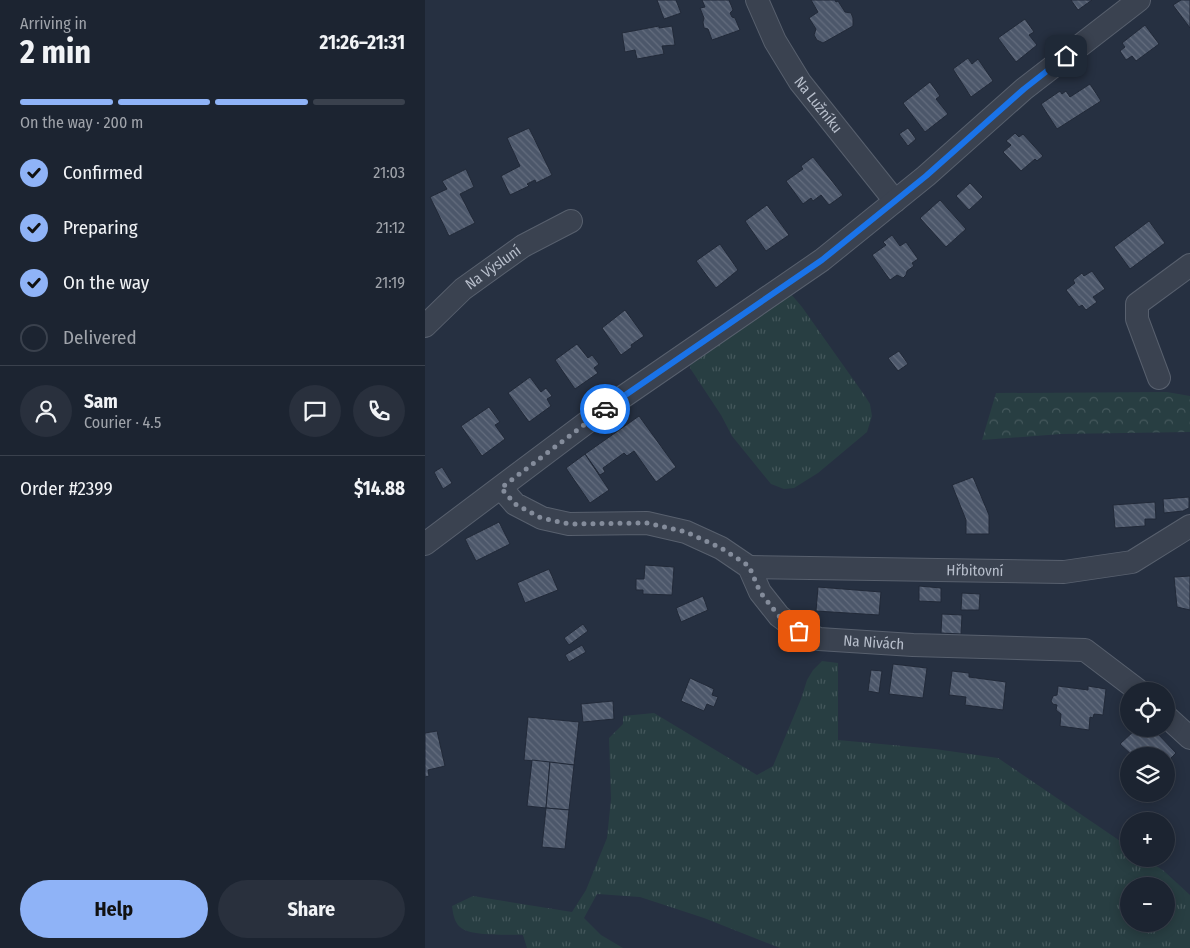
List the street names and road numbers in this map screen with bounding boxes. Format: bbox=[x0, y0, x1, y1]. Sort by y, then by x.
street label: Na Lužníku bbox=[790, 73, 846, 137]
street label: Na Výsluní bbox=[462, 241, 524, 293]
street label: Hřbitovní bbox=[946, 561, 1004, 580]
street label: Na Nivách bbox=[843, 632, 905, 653]

